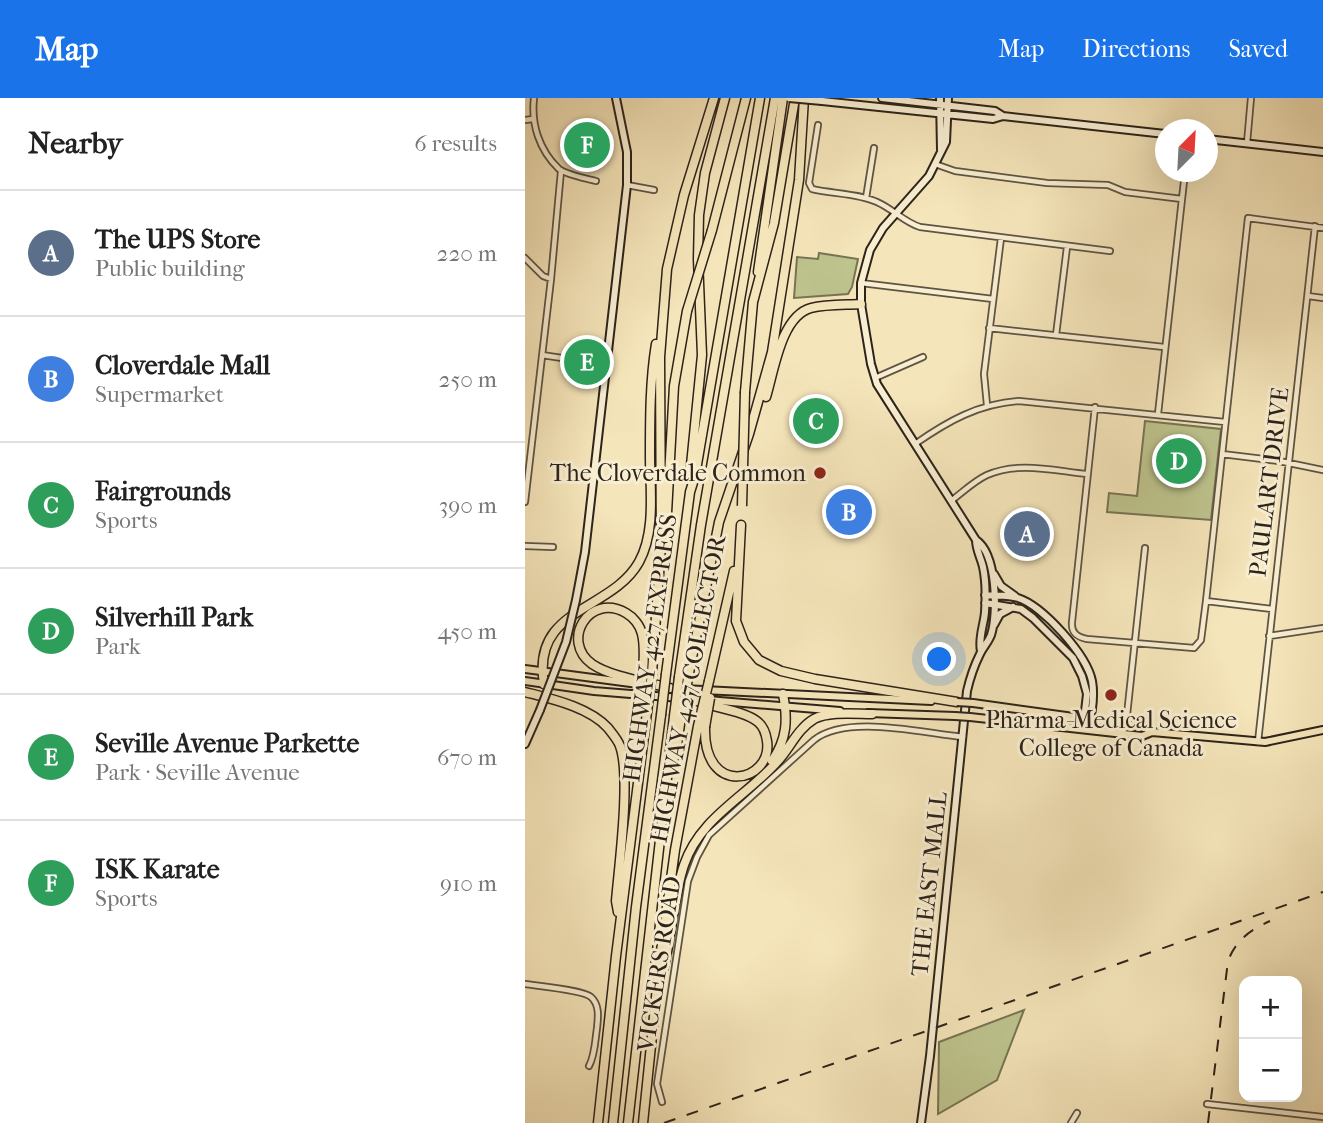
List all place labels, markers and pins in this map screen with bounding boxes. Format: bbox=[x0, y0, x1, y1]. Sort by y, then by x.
pin: F bbox=[564, 119, 610, 171]
pin: E bbox=[564, 336, 610, 388]
pin: C bbox=[793, 395, 839, 447]
pin: D bbox=[1156, 435, 1202, 487]
place label: The Cloverdale Common bbox=[550, 459, 806, 487]
marker: The Cloverdale Common bbox=[812, 465, 828, 481]
pin: B bbox=[826, 486, 872, 538]
pin: A bbox=[1004, 508, 1050, 560]
marker: Pharma-Medical Science College of Canada bbox=[1103, 687, 1119, 703]
place label: Pharma-Medical Science College of Canada bbox=[985, 706, 1237, 762]

